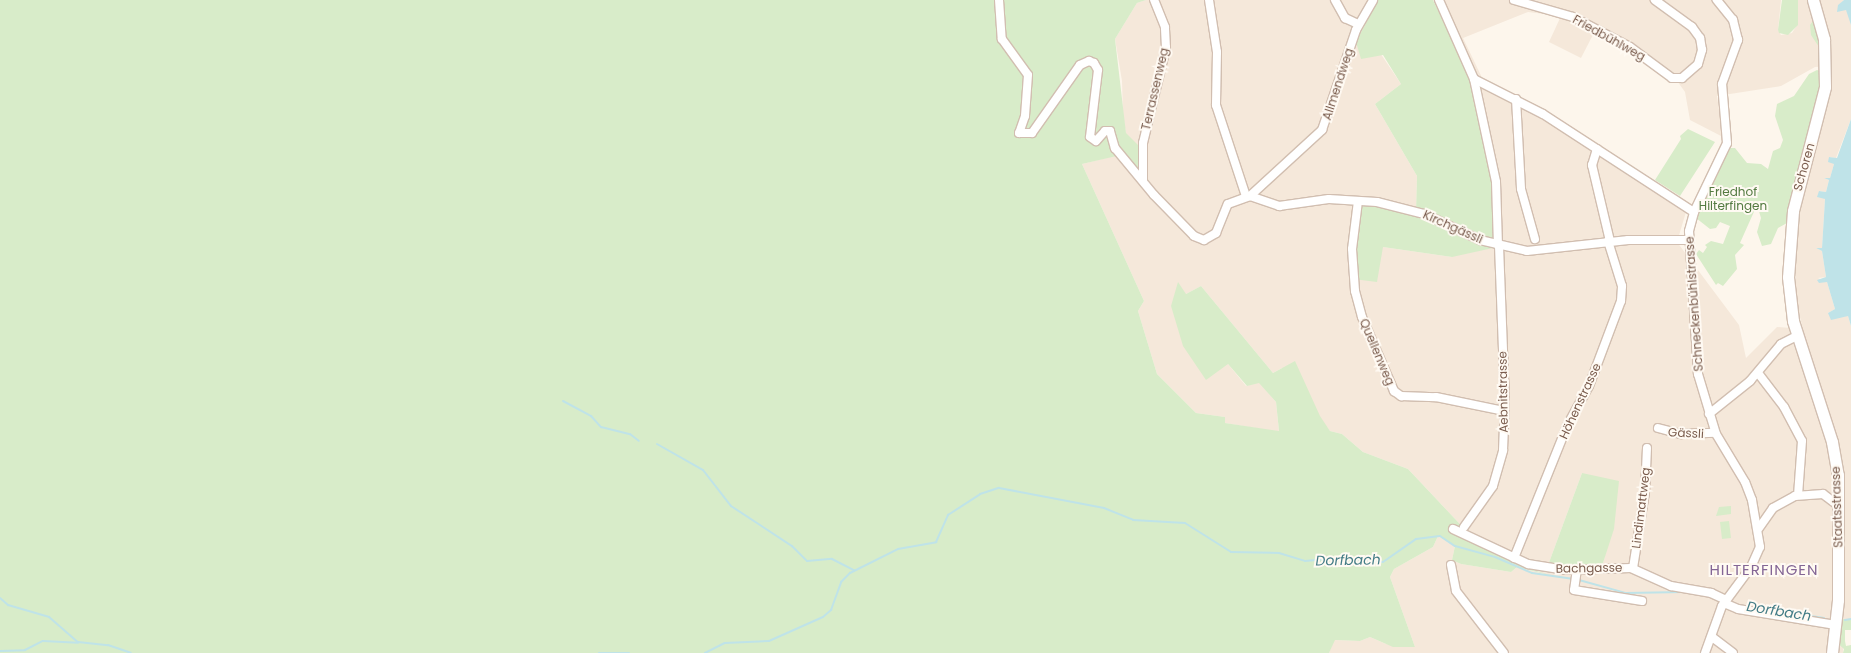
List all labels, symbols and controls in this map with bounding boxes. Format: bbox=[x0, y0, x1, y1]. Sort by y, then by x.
street label: Friedbühlweg bbox=[1570, 12, 1648, 64]
street label: Terrassenweg bbox=[1139, 46, 1171, 132]
street label: Allmendweg bbox=[1320, 46, 1356, 122]
street label: Schoren bbox=[1790, 141, 1818, 193]
park label: Friedhof Hilterfingen bbox=[1699, 185, 1767, 213]
street label: Kirchgässli bbox=[1421, 207, 1485, 247]
street label: Schneckenbühlstrasse bbox=[1682, 236, 1706, 372]
street label: Quellenweg bbox=[1357, 317, 1397, 387]
street label: Aebnitstrasse bbox=[1495, 351, 1511, 433]
street label: Höhenstrasse bbox=[1556, 361, 1604, 441]
street label: Gässli bbox=[1668, 425, 1704, 441]
street label: Staatsstrasse bbox=[1828, 466, 1846, 548]
street label: Lindimattweg bbox=[1629, 467, 1653, 549]
water label: Dorfbach bbox=[1315, 551, 1381, 569]
street label: Bachgasse bbox=[1556, 560, 1622, 576]
district label: HILTERFINGEN bbox=[1708, 561, 1820, 579]
water label: Dorfbach bbox=[1746, 598, 1812, 624]

